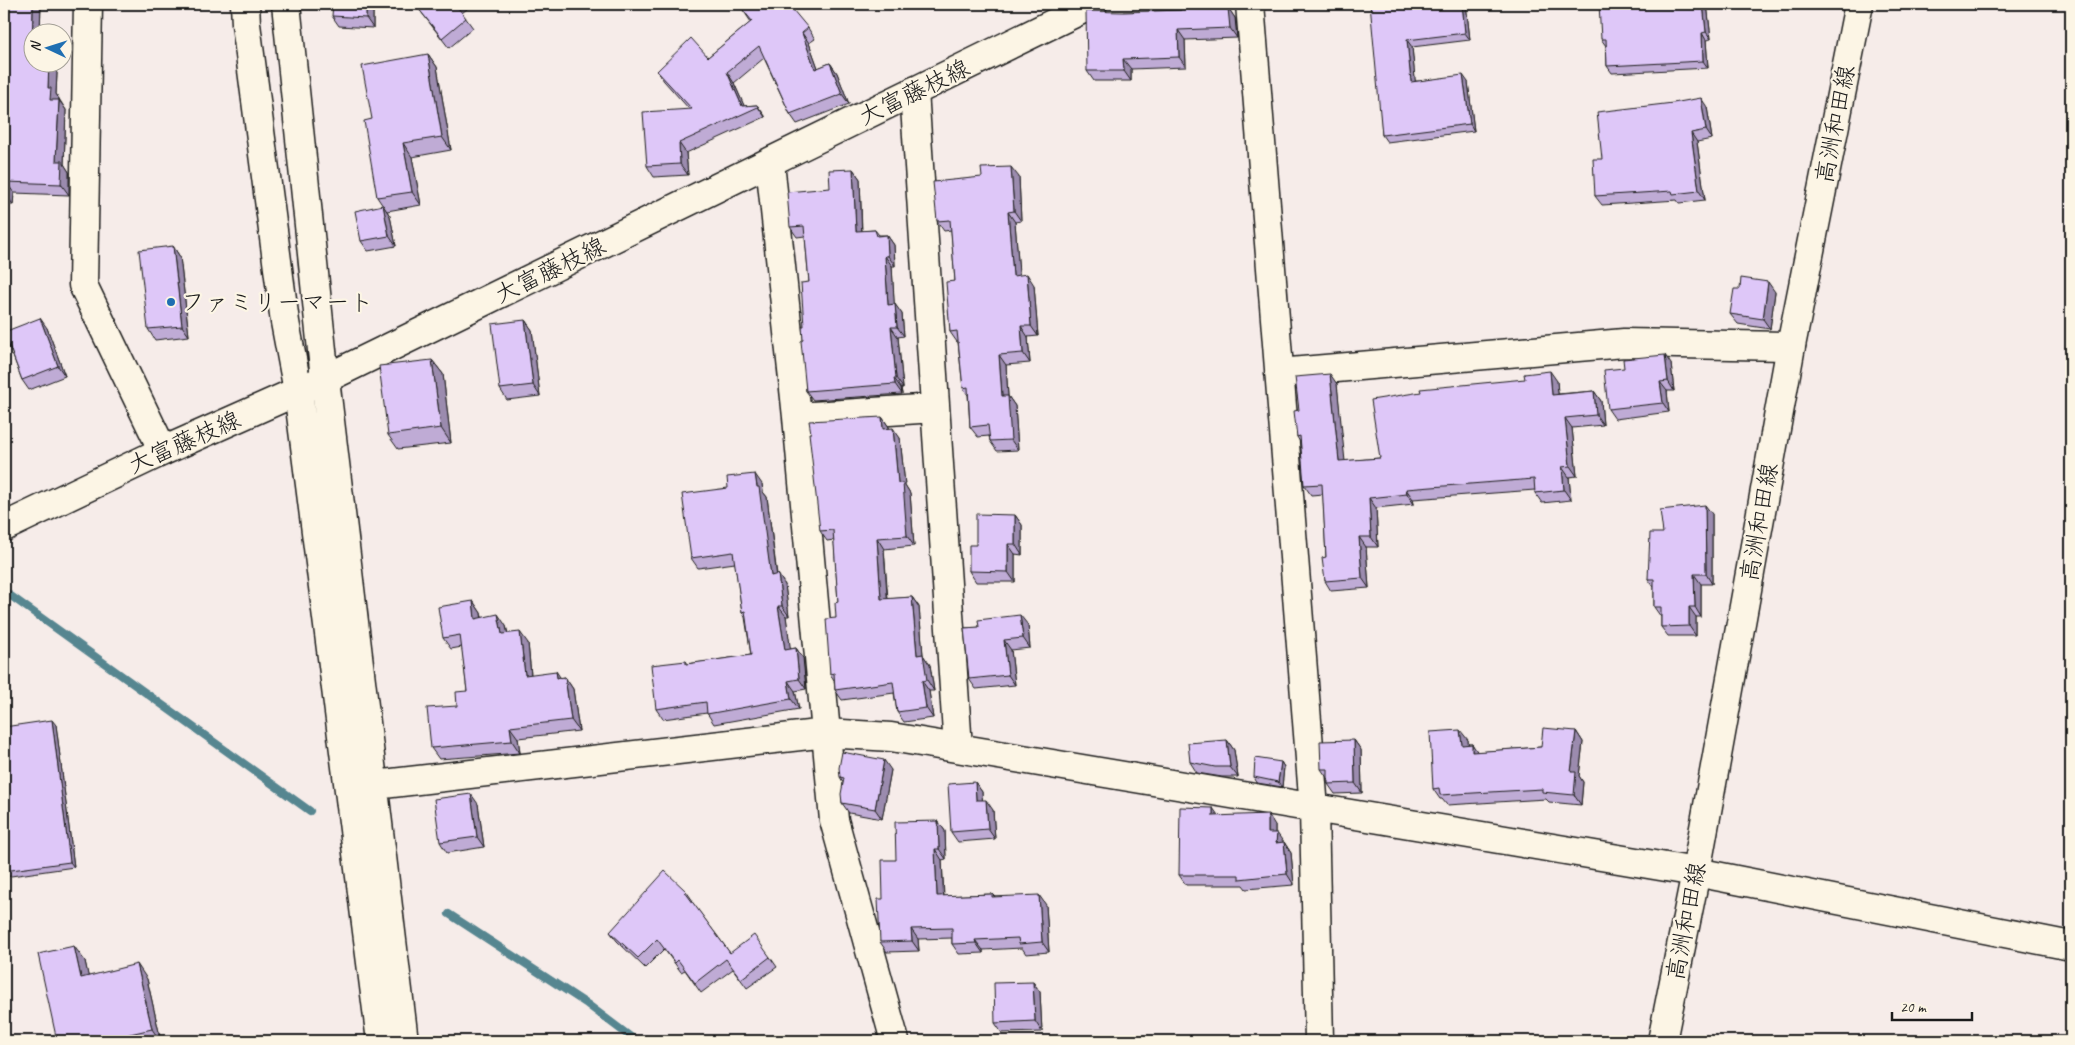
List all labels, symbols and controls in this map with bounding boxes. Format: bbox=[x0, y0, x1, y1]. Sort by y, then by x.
north arrow bbox=[22, 22, 72, 72]
text: N bbox=[27, 40, 44, 52]
street label: 大富藤枝線 bbox=[853, 52, 975, 132]
street label: 高洲和田線 bbox=[1809, 62, 1861, 186]
street label: 大富藤枝線 bbox=[489, 230, 611, 310]
place label: ファミリーマート bbox=[181, 287, 373, 317]
marker: ファミリーマート bbox=[165, 296, 177, 308]
street label: 大富藤枝線 bbox=[123, 404, 245, 480]
street label: 高洲和田線 bbox=[1734, 460, 1784, 584]
street label: 高洲和田線 bbox=[1660, 859, 1712, 983]
scale bar bbox=[1892, 990, 1972, 1022]
text: 20 m bbox=[1900, 998, 1927, 1017]

